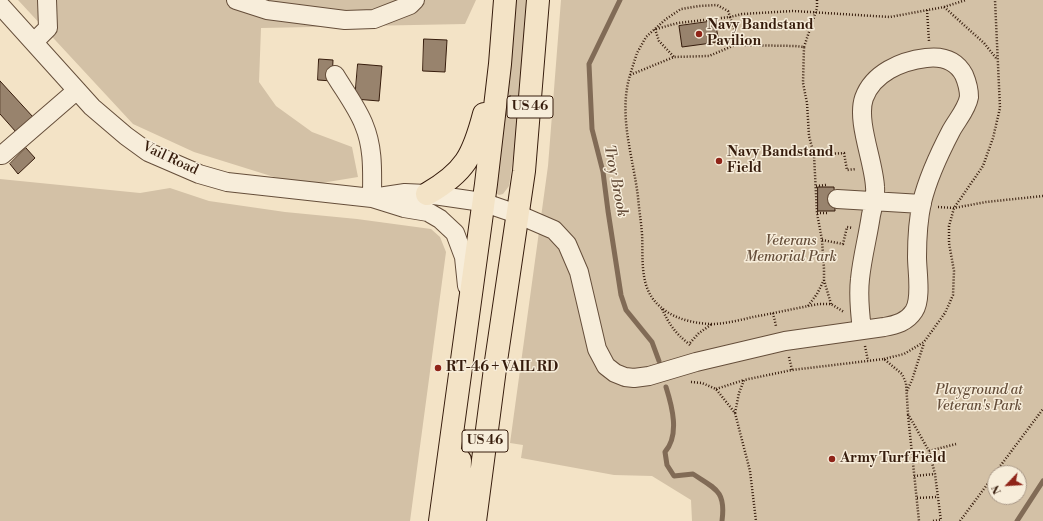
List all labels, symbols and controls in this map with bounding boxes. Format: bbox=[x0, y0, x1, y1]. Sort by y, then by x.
place label: Navy Bandstand Pavilion bbox=[707, 18, 814, 50]
marker: Navy Bandstand Pavilion bbox=[694, 29, 704, 39]
road number: US 46 bbox=[507, 96, 553, 118]
street label: Vail Road bbox=[139, 139, 201, 179]
water label: Troy Brook bbox=[599, 143, 631, 219]
place label: Navy Bandstand Field bbox=[727, 145, 834, 178]
marker: Navy Bandstand Field bbox=[714, 156, 724, 166]
park label: Veterans Memorial Park bbox=[745, 234, 837, 266]
place label: RT-46 + VAIL RD bbox=[446, 360, 558, 376]
marker: RT-46 + VAIL RD bbox=[433, 363, 443, 373]
park label: Playground at Veteran's Park bbox=[935, 383, 1023, 416]
road number: US 46 bbox=[462, 430, 508, 452]
place label: Army Turf Field bbox=[840, 451, 946, 467]
marker: Army Turf Field bbox=[827, 454, 837, 464]
north arrow bbox=[987, 465, 1027, 505]
text: N bbox=[989, 483, 1005, 497]

